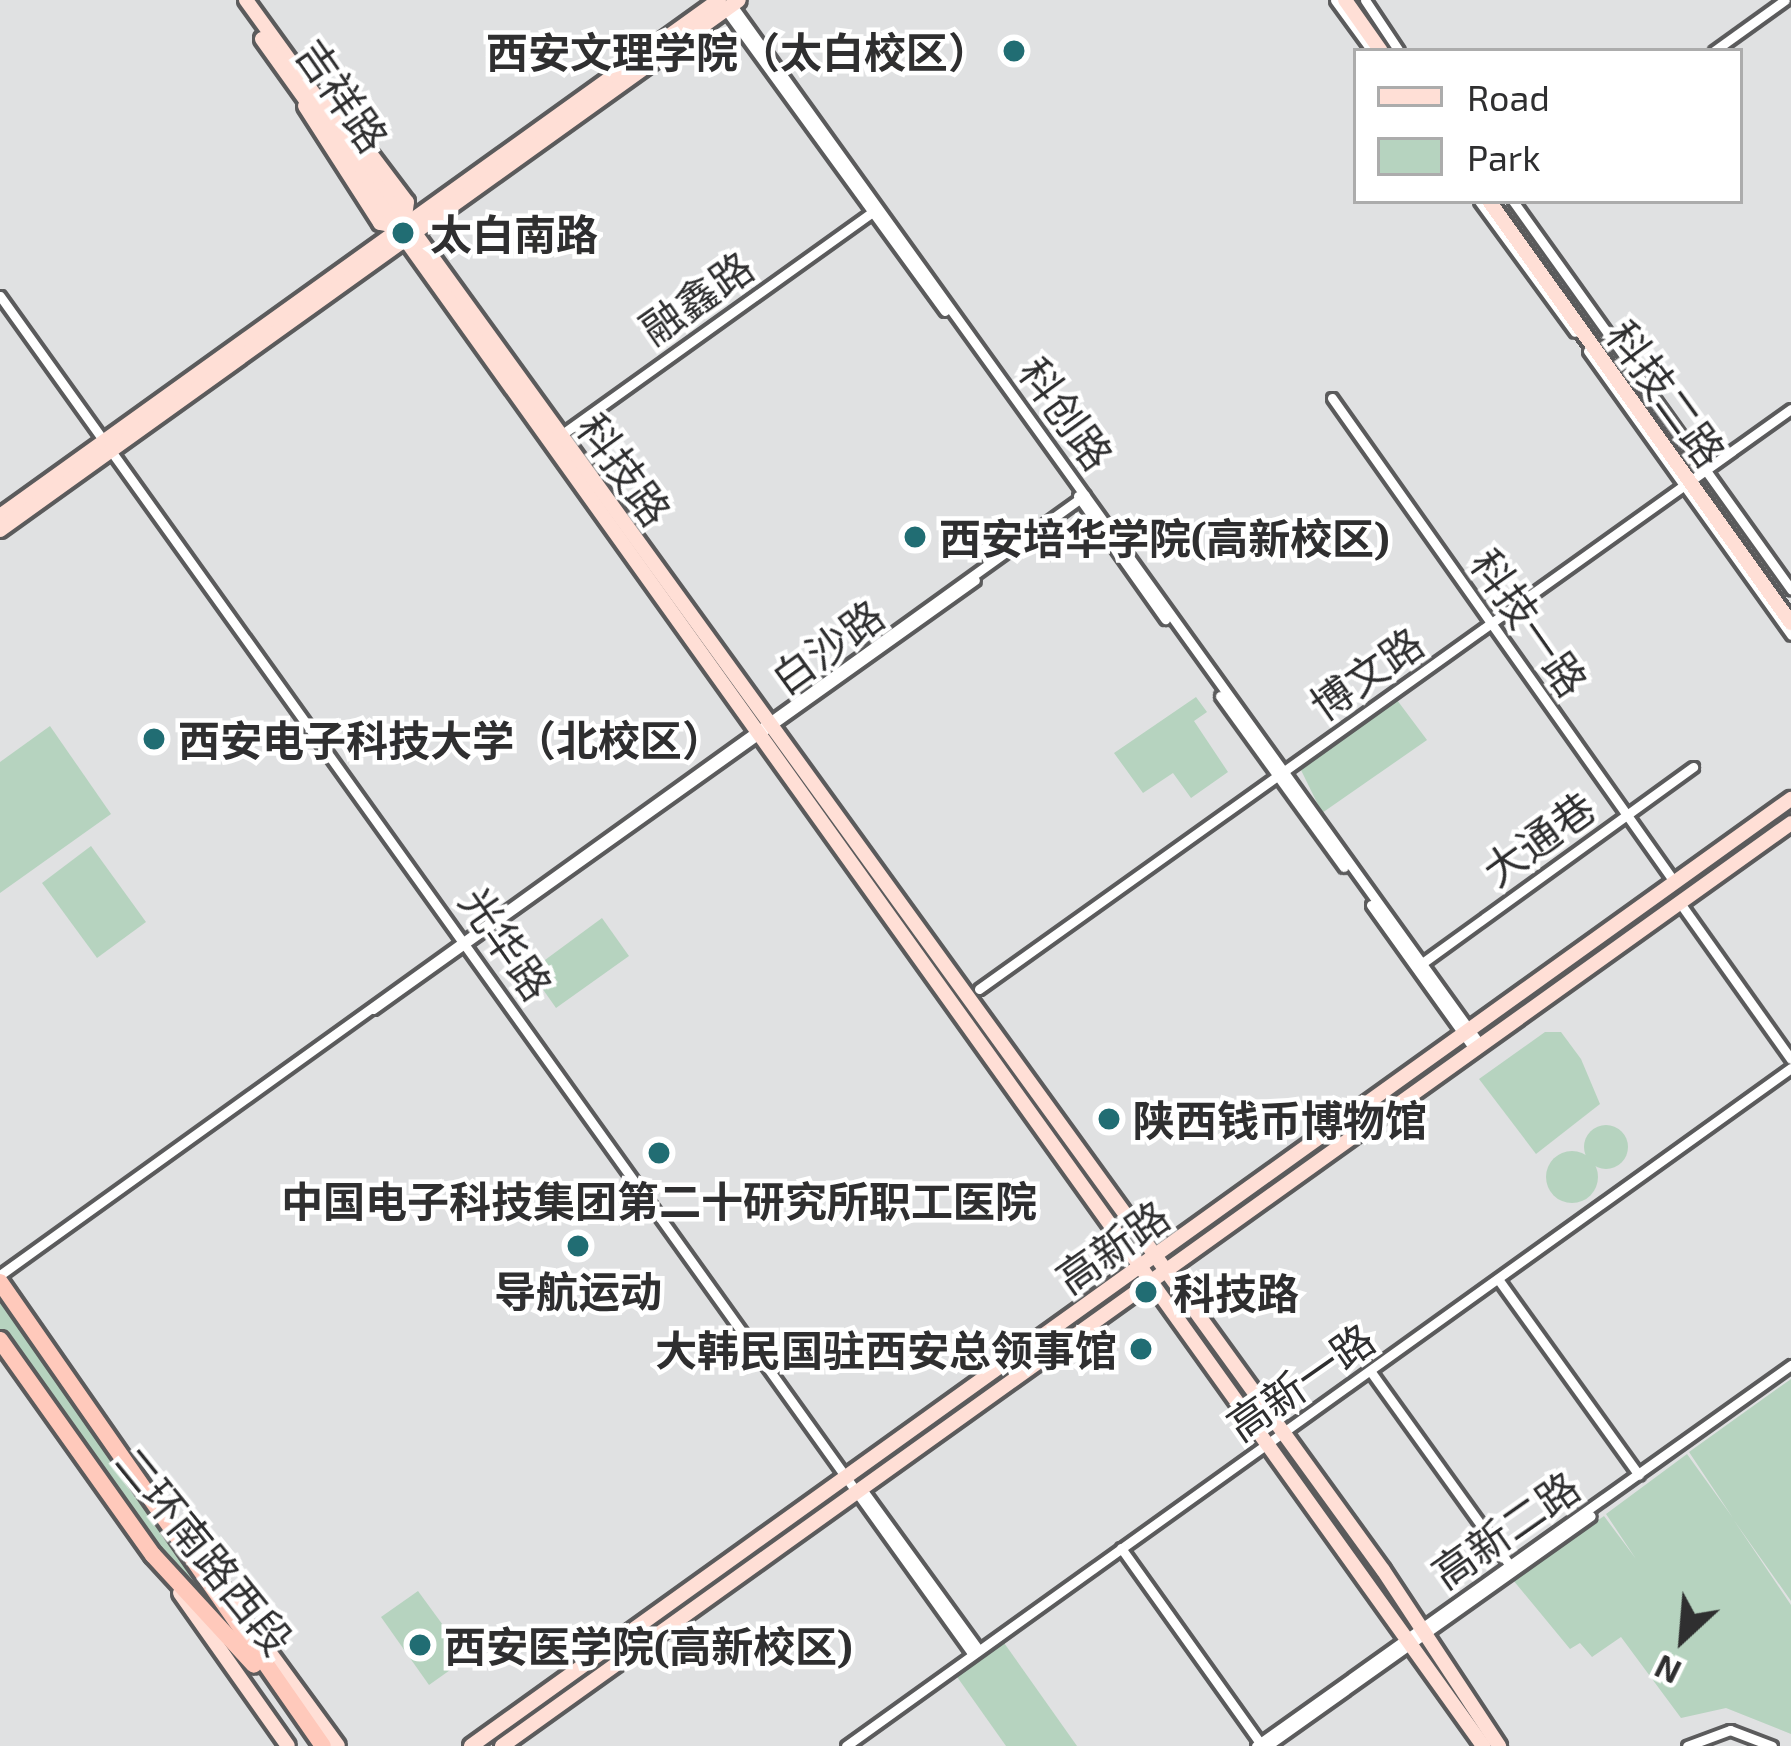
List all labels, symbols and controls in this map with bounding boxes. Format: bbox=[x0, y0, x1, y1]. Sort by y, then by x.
place label: 西安文理学院（太白校区） bbox=[486, 26, 990, 76]
street label: 吉祥路 bbox=[286, 29, 400, 161]
marker: 西安文理学院（太白校区） bbox=[1001, 38, 1027, 64]
legend bbox=[1353, 48, 1743, 204]
text: Road bbox=[1467, 75, 1550, 118]
text: Park bbox=[1467, 135, 1541, 178]
place label: 太白南路 bbox=[430, 208, 598, 258]
marker: 太白南路 bbox=[387, 217, 419, 249]
street label: 融鑫路 bbox=[630, 240, 762, 354]
street label: 科技二路 bbox=[1597, 310, 1737, 476]
street label: 科创路 bbox=[1010, 347, 1124, 479]
street label: 科技路 bbox=[568, 403, 682, 535]
place label: 西安培华学院(高新校区) bbox=[939, 512, 1390, 562]
marker: 西安培华学院(高新校区) bbox=[902, 524, 928, 550]
street label: 科技一路 bbox=[1461, 539, 1599, 705]
street label: 白沙路 bbox=[761, 589, 893, 703]
street label: 博文路 bbox=[1300, 616, 1432, 730]
place label: 西安电子科技大学（北校区） bbox=[178, 714, 724, 764]
marker: 西安电子科技大学（北校区） bbox=[141, 726, 167, 752]
street label: 大通巷 bbox=[1472, 781, 1604, 895]
street label: 光华路 bbox=[450, 877, 564, 1009]
place label: 陕西钱币博物馆 bbox=[1133, 1094, 1427, 1144]
marker: 陕西钱币博物馆 bbox=[1096, 1106, 1122, 1132]
marker: 中国电子科技集团第二十研究所职工医院 bbox=[643, 1137, 675, 1169]
place label: 中国电子科技集团第二十研究所职工医院 bbox=[281, 1175, 1037, 1225]
street label: 高新路 bbox=[1046, 1189, 1178, 1303]
marker: 导航运动 bbox=[565, 1233, 591, 1259]
place label: 导航运动 bbox=[494, 1265, 662, 1315]
place label: 科技路 bbox=[1173, 1267, 1299, 1317]
marker: 科技路 bbox=[1130, 1276, 1162, 1308]
street label: 高新一路 bbox=[1217, 1312, 1383, 1450]
place label: 大韩民国驻西安总领事馆 bbox=[655, 1324, 1117, 1374]
marker: 大韩民国驻西安总领事馆 bbox=[1128, 1336, 1154, 1362]
street label: 二环南路西段 bbox=[106, 1436, 304, 1664]
street label: 高新二路 bbox=[1422, 1460, 1588, 1598]
north arrow bbox=[1623, 1578, 1743, 1698]
place label: 西安医学院(高新校区) bbox=[444, 1620, 853, 1670]
marker: 西安医学院(高新校区) bbox=[407, 1632, 433, 1658]
text: N bbox=[1648, 1647, 1687, 1694]

